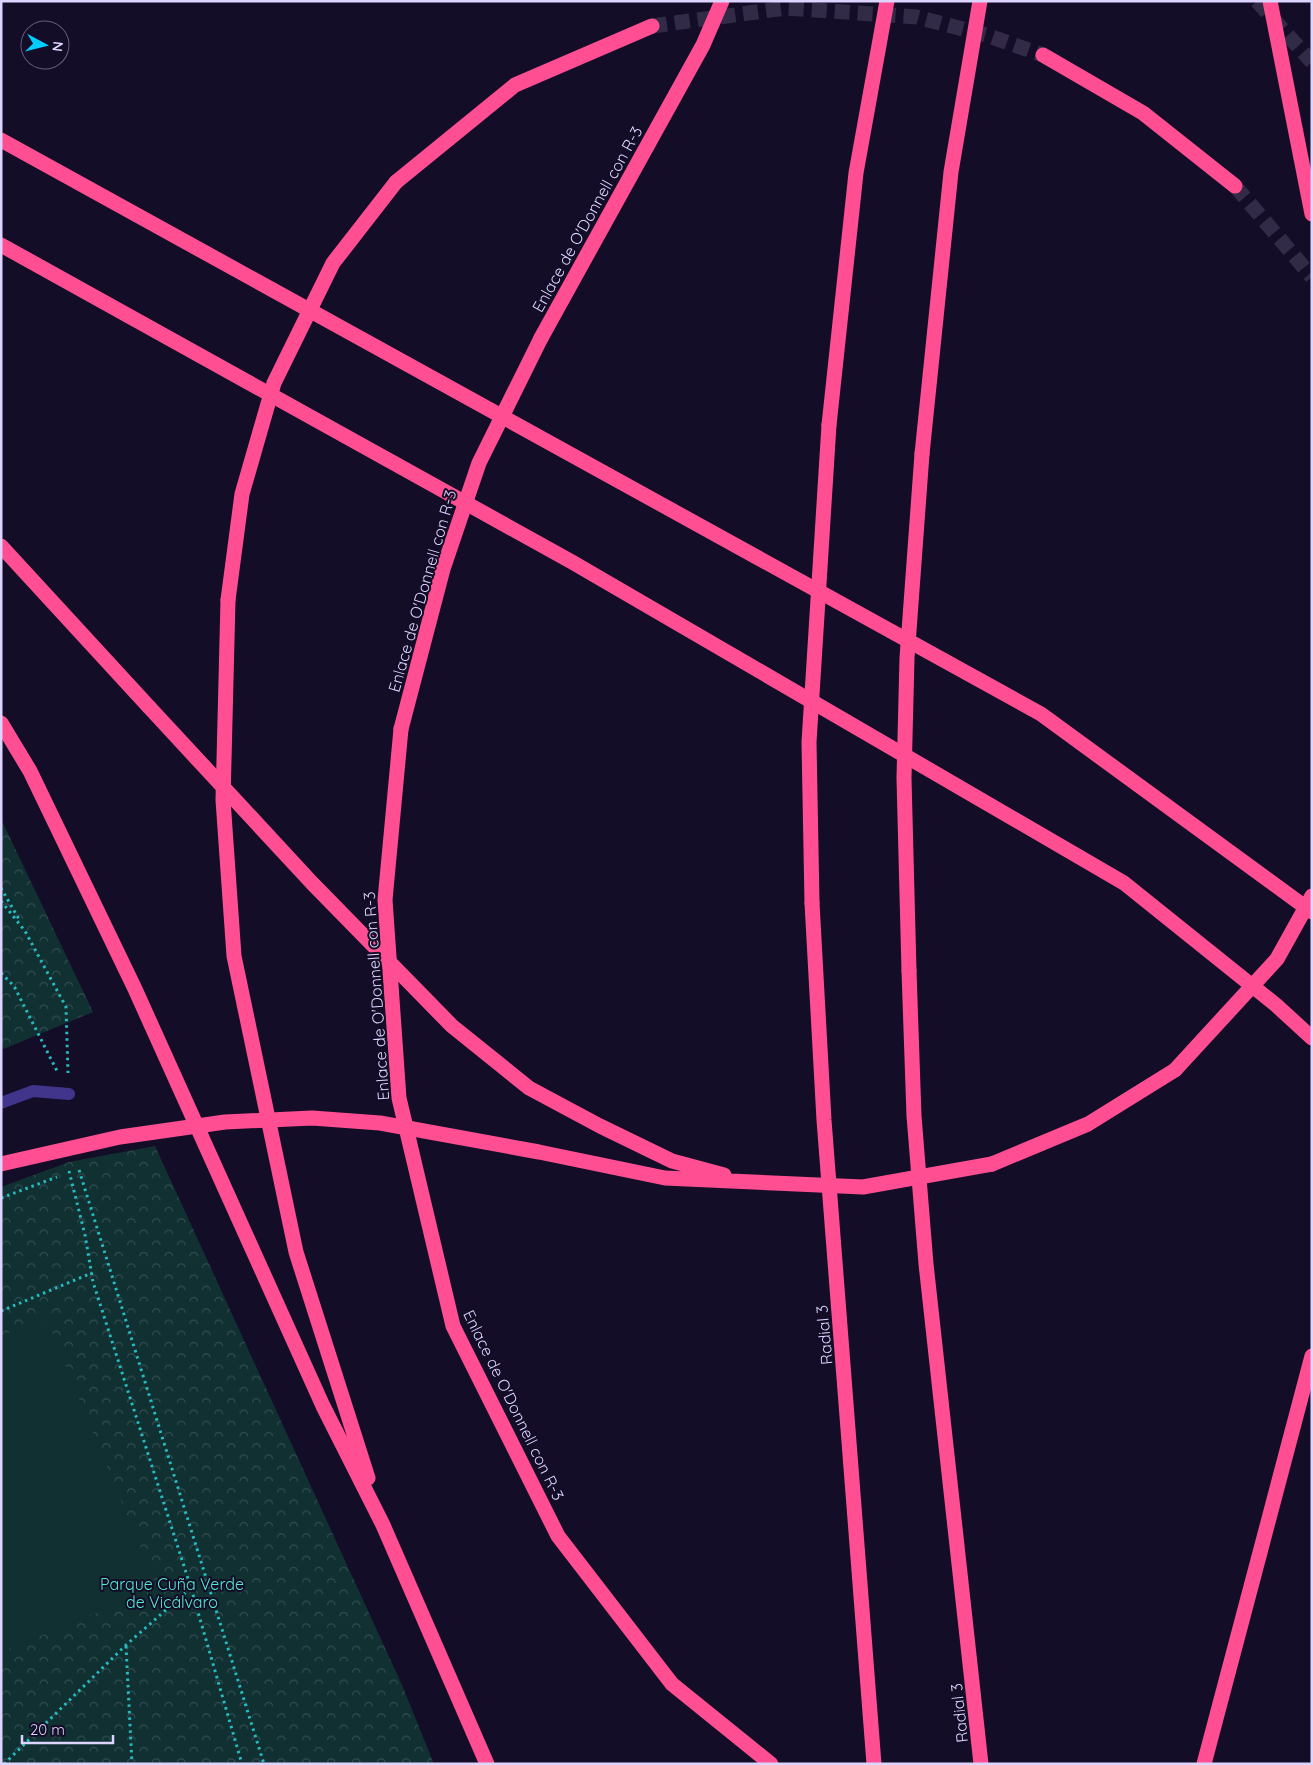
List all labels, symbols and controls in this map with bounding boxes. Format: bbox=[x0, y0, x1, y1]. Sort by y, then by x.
north arrow bbox=[20, 20, 70, 70]
text: N bbox=[48, 40, 67, 53]
street label: Enlace de O'Donnell con R-3 bbox=[528, 123, 646, 315]
street label: Enlace de O'Donnell con R-3 bbox=[384, 488, 460, 694]
street label: Enlace de O'Donnell con R-3 bbox=[359, 891, 393, 1101]
street label: Radial 3 bbox=[811, 1304, 837, 1366]
street label: Enlace de O'Donnell con R-3 bbox=[459, 1307, 569, 1503]
park label: Parque Cuña Verde de Vicálvaro bbox=[100, 1574, 244, 1612]
street label: Radial 3 bbox=[946, 1682, 972, 1744]
scale bar bbox=[22, 1712, 114, 1744]
text: 20 m bbox=[30, 1720, 65, 1739]

